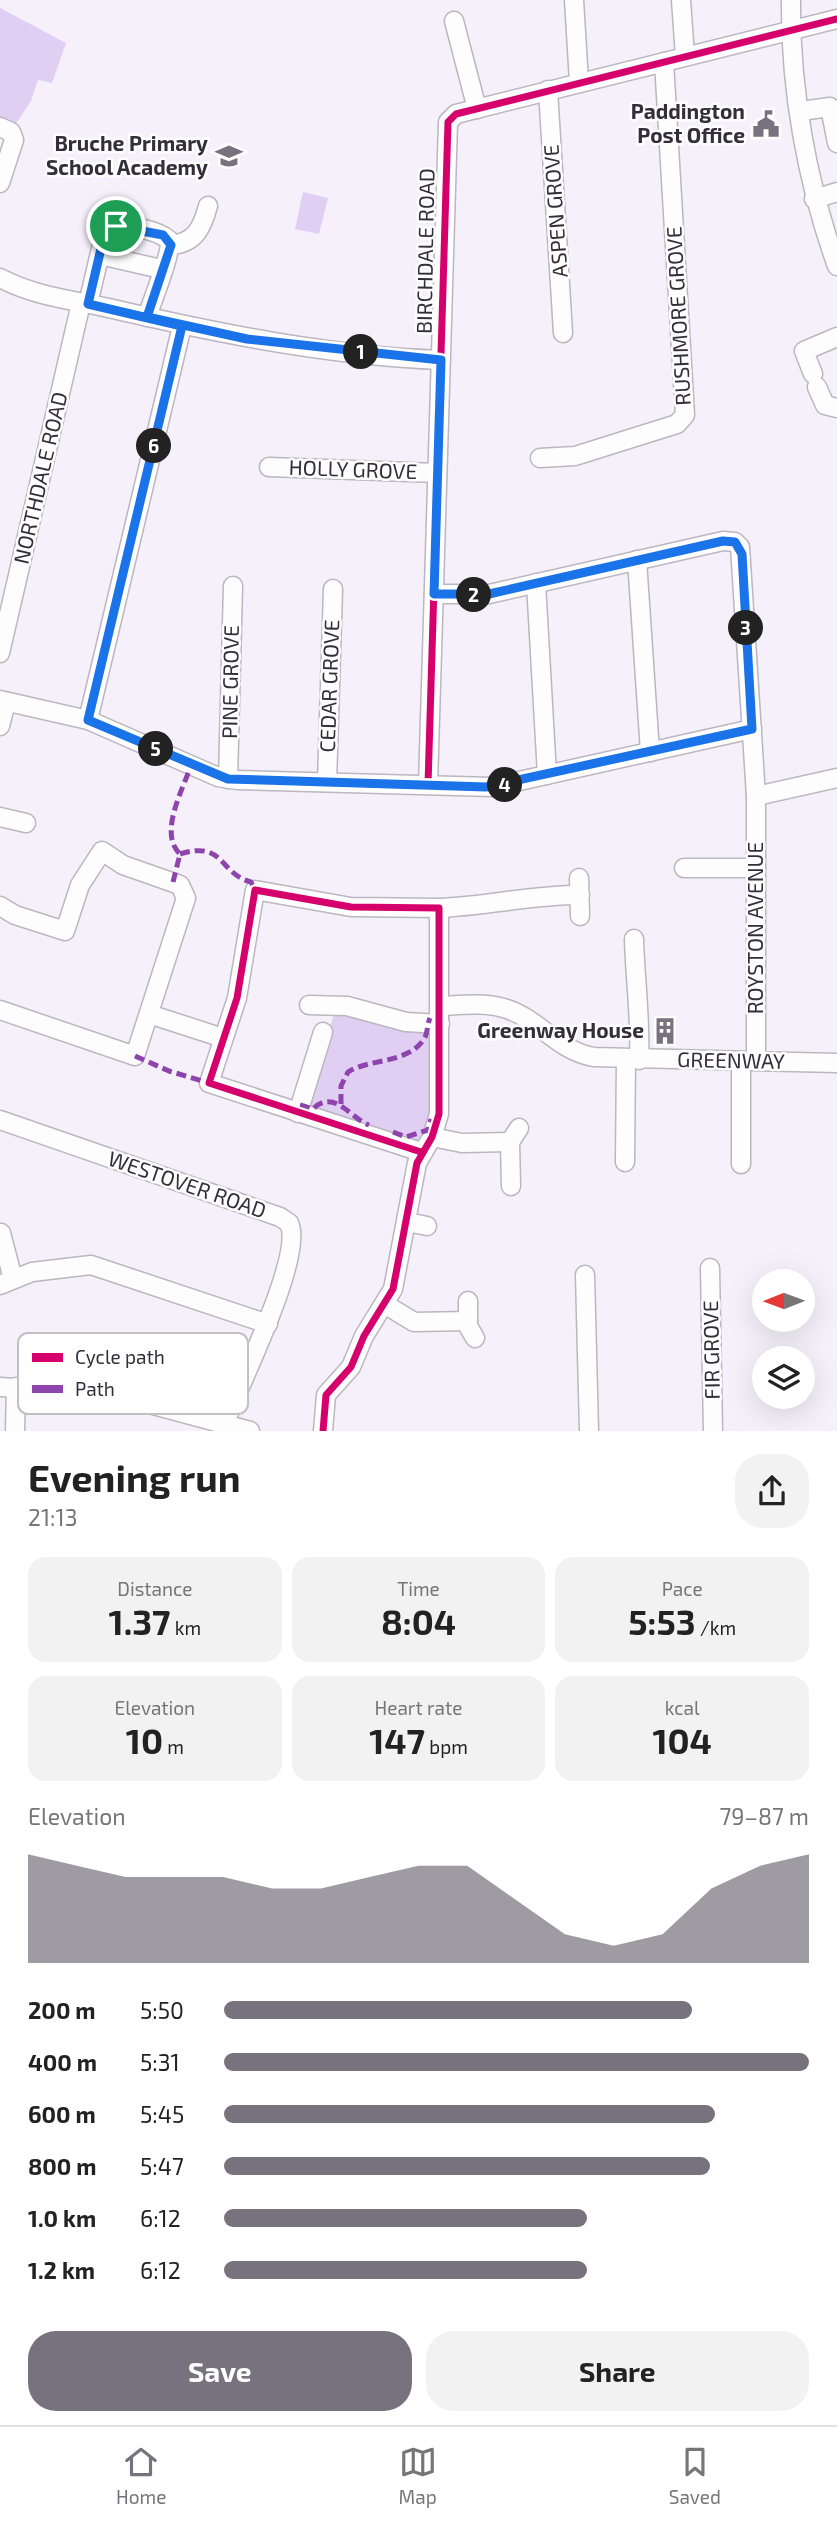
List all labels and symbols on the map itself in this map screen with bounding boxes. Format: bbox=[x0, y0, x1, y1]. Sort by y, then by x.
place label: Paddington Post Office bbox=[631, 98, 745, 147]
public building icon: Paddington Post Office bbox=[751, 109, 781, 139]
place label: Bruche Primary School Academy bbox=[46, 130, 208, 180]
school or university icon: Bruche Primary School Academy bbox=[214, 141, 244, 171]
street label: ASPEN GROVE bbox=[537, 144, 572, 278]
street label: BIRCHDALE ROAD bbox=[411, 168, 438, 334]
pin bbox=[86, 196, 146, 256]
street label: RUSHMORE GROVE bbox=[660, 226, 695, 406]
pin: 1 bbox=[344, 334, 378, 370]
street label: NORTHDALE ROAD bbox=[8, 389, 72, 566]
pin: 6 bbox=[136, 428, 172, 464]
street label: HOLLY GROVE bbox=[288, 454, 418, 483]
pin: 2 bbox=[456, 578, 491, 612]
pin: 3 bbox=[728, 610, 764, 646]
street label: CEDAR GROVE bbox=[314, 619, 343, 753]
street label: PINE GROVE bbox=[216, 625, 243, 739]
pin: 5 bbox=[138, 732, 174, 766]
pin: 4 bbox=[488, 768, 522, 802]
street label: ROYSTON AVENUE bbox=[742, 842, 767, 1014]
building icon: Greenway House bbox=[650, 1016, 680, 1046]
place label: Greenway House bbox=[477, 1017, 644, 1043]
street label: GREENWAY bbox=[677, 1046, 785, 1073]
street label: WESTOVER ROAD bbox=[105, 1145, 270, 1222]
north arrow bbox=[752, 1269, 816, 1332]
street label: FIR GROVE bbox=[697, 1300, 724, 1400]
legend bbox=[18, 1333, 248, 1414]
text: Cycle path bbox=[75, 1345, 165, 1368]
text: Path bbox=[75, 1377, 115, 1400]

